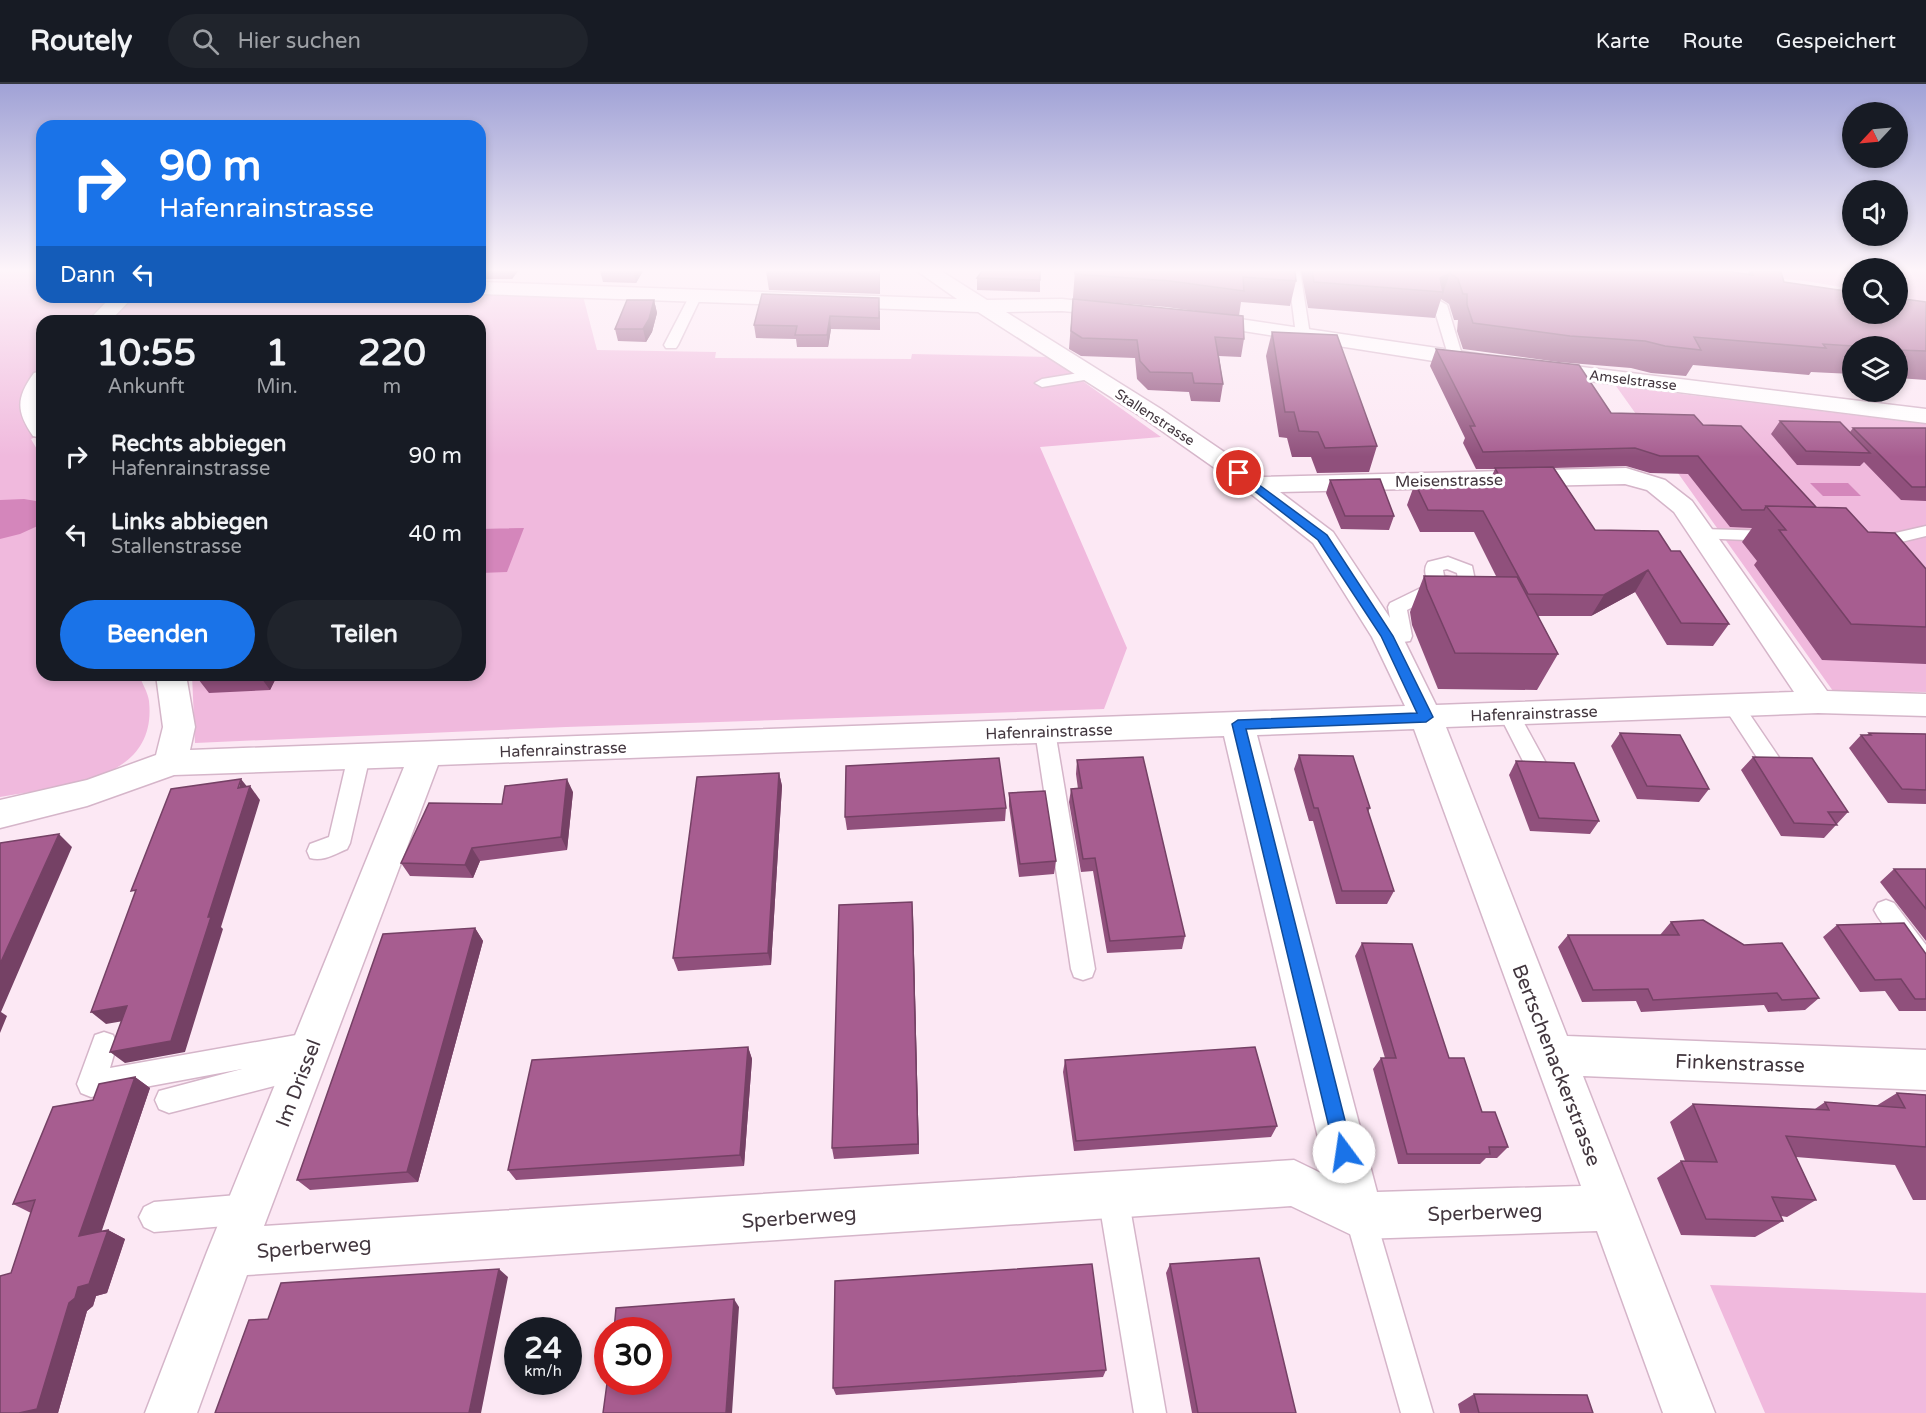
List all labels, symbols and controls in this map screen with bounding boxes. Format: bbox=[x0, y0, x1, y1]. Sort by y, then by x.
search box bbox=[168, 14, 588, 68]
text: Routely bbox=[30, 24, 132, 58]
icon: search bbox=[189, 25, 222, 58]
text: Hier suchen bbox=[237, 28, 361, 54]
text: Karte bbox=[1596, 29, 1650, 54]
text: Route bbox=[1683, 29, 1743, 54]
text: Gespeichert bbox=[1776, 29, 1896, 54]
north arrow bbox=[1842, 102, 1908, 168]
map controls bbox=[1842, 102, 1908, 402]
text: 90 m bbox=[159, 141, 261, 192]
icon: right bbox=[60, 144, 138, 222]
button: sound bbox=[1842, 180, 1908, 246]
text: Hafenrainstrasse bbox=[159, 192, 374, 225]
icon: left bbox=[127, 258, 160, 291]
button: search bbox=[1842, 258, 1908, 324]
text: Dann bbox=[60, 262, 115, 288]
text: 10:55 bbox=[96, 332, 196, 375]
text: 1 bbox=[266, 332, 288, 375]
text: 220 bbox=[358, 332, 426, 375]
button: layers bbox=[1842, 336, 1908, 402]
street label: Amselstrasse bbox=[1588, 367, 1678, 394]
text: Ankunft bbox=[108, 375, 185, 399]
text: Min. bbox=[256, 375, 298, 399]
text: m bbox=[383, 375, 401, 399]
street label: Stallenstrasse bbox=[1112, 385, 1198, 450]
text: Rechts abbiegen bbox=[111, 431, 286, 457]
icon: right bbox=[60, 440, 93, 473]
text: 90 m bbox=[408, 443, 462, 469]
pin bbox=[1213, 447, 1264, 498]
icon: arrive bbox=[1222, 456, 1255, 489]
text: Hafenrainstrasse bbox=[111, 457, 270, 481]
street label: Meisenstrasse bbox=[1395, 470, 1503, 492]
text: Links abbiegen bbox=[111, 509, 269, 535]
icon: left bbox=[60, 518, 93, 551]
text: 40 m bbox=[408, 521, 462, 547]
text: Stallenstrasse bbox=[111, 535, 242, 559]
button: Beenden bbox=[60, 600, 255, 669]
button: Teilen bbox=[267, 600, 462, 669]
street label: Hafenrainstrasse bbox=[1470, 702, 1598, 726]
street label: Hafenrainstrasse bbox=[985, 720, 1113, 744]
street label: Hafenrainstrasse bbox=[499, 738, 627, 762]
street label: Bertschenackerstrasse bbox=[1506, 961, 1606, 1170]
street label: Im Drissel bbox=[271, 1036, 327, 1131]
street label: Finkenstrasse bbox=[1675, 1050, 1805, 1078]
position arrow bbox=[1312, 1120, 1376, 1184]
street label: Sperberweg bbox=[1427, 1199, 1543, 1227]
street label: Sperberweg bbox=[741, 1202, 857, 1234]
street label: Sperberweg bbox=[256, 1232, 372, 1264]
speed limit sign: 30 bbox=[594, 1317, 672, 1395]
text: 24 bbox=[524, 1330, 562, 1367]
text: km/h bbox=[524, 1362, 562, 1380]

